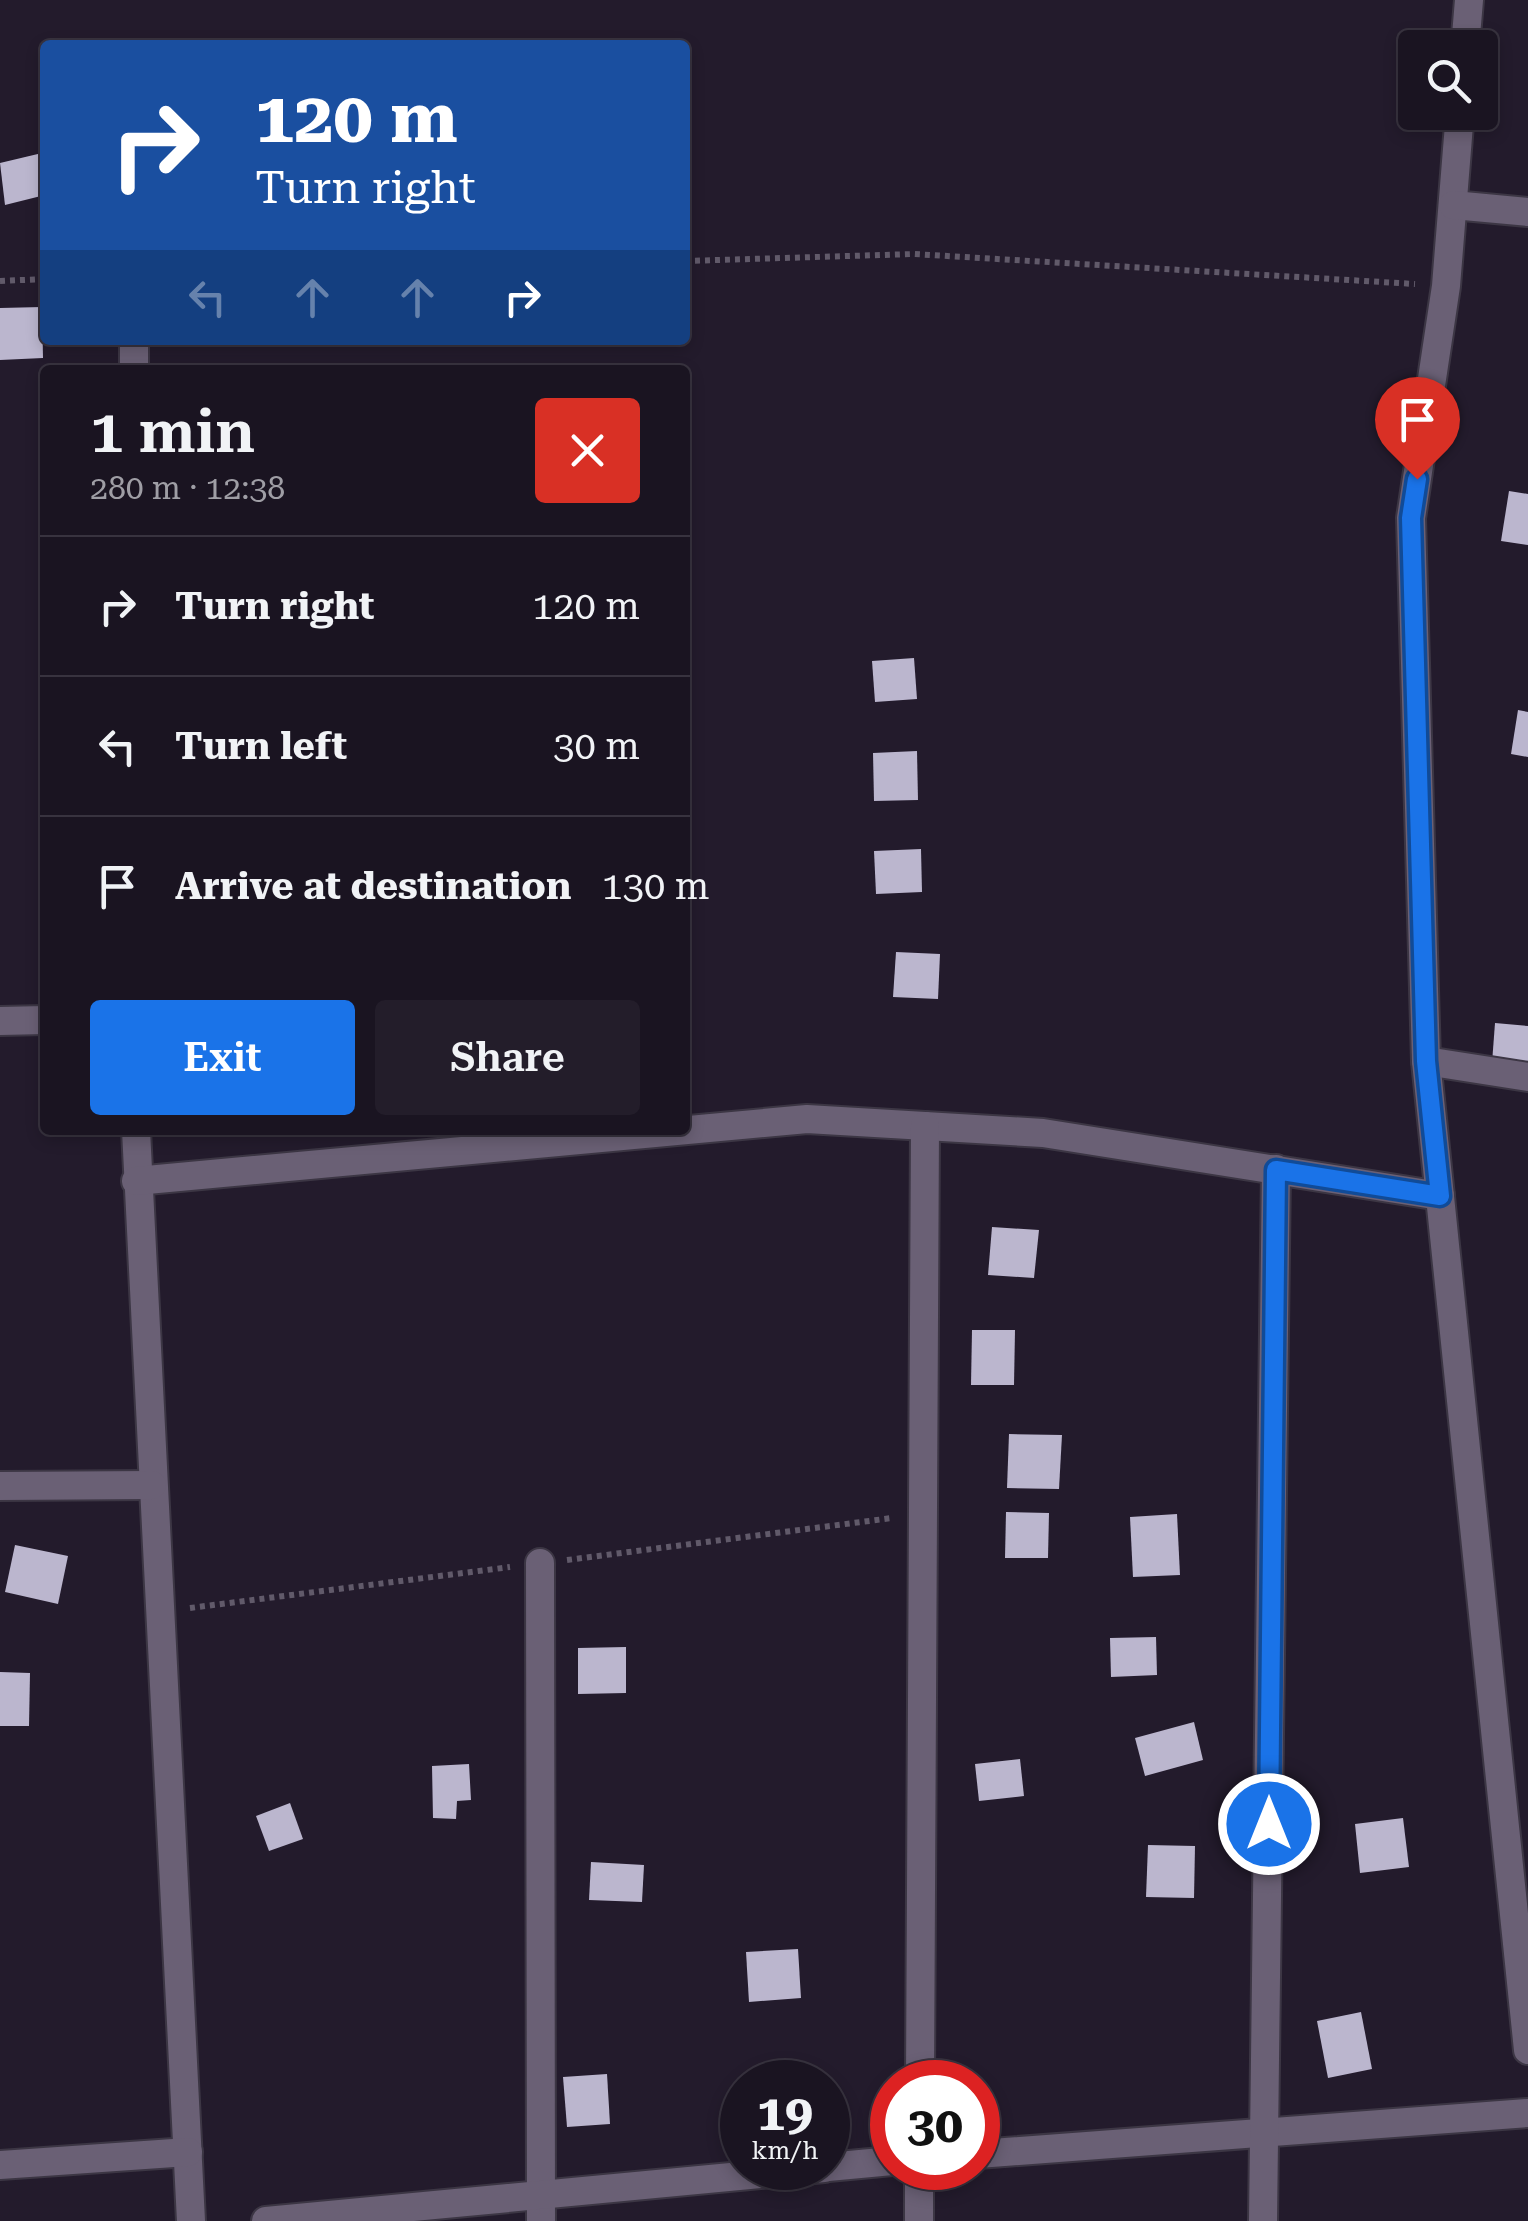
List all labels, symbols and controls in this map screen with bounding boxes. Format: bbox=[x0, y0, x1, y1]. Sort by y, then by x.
map controls bbox=[1398, 30, 1498, 130]
button: search bbox=[1398, 30, 1498, 130]
text: 120 m bbox=[255, 77, 458, 159]
icon: right bbox=[90, 80, 220, 210]
text: Turn right bbox=[255, 161, 476, 214]
icon: left bbox=[180, 270, 235, 325]
icon: ahead bbox=[285, 270, 340, 325]
icon: ahead bbox=[390, 270, 445, 325]
icon: right bbox=[495, 270, 550, 325]
pin bbox=[1375, 377, 1460, 480]
icon: arrive bbox=[1390, 392, 1445, 447]
text: 1 min bbox=[90, 396, 255, 467]
button: close bbox=[535, 398, 640, 503]
text: 280 m · 12:38 bbox=[90, 469, 285, 507]
icon: right bbox=[90, 579, 145, 634]
text: Turn right bbox=[175, 584, 374, 628]
text: 120 m bbox=[532, 584, 640, 628]
icon: left bbox=[90, 719, 145, 774]
text: Turn left bbox=[175, 724, 347, 768]
text: 30 m bbox=[553, 724, 640, 768]
icon: arrive bbox=[90, 859, 145, 914]
text: Arrive at destination bbox=[175, 864, 571, 908]
text: 130 m bbox=[601, 864, 710, 908]
button: Exit bbox=[90, 1000, 355, 1115]
button: Share bbox=[375, 1000, 640, 1115]
position arrow bbox=[1217, 1772, 1321, 1876]
speed limit sign: 30 bbox=[870, 2060, 1000, 2190]
text: 19 bbox=[757, 2084, 813, 2142]
text: km/h bbox=[752, 2136, 818, 2165]

